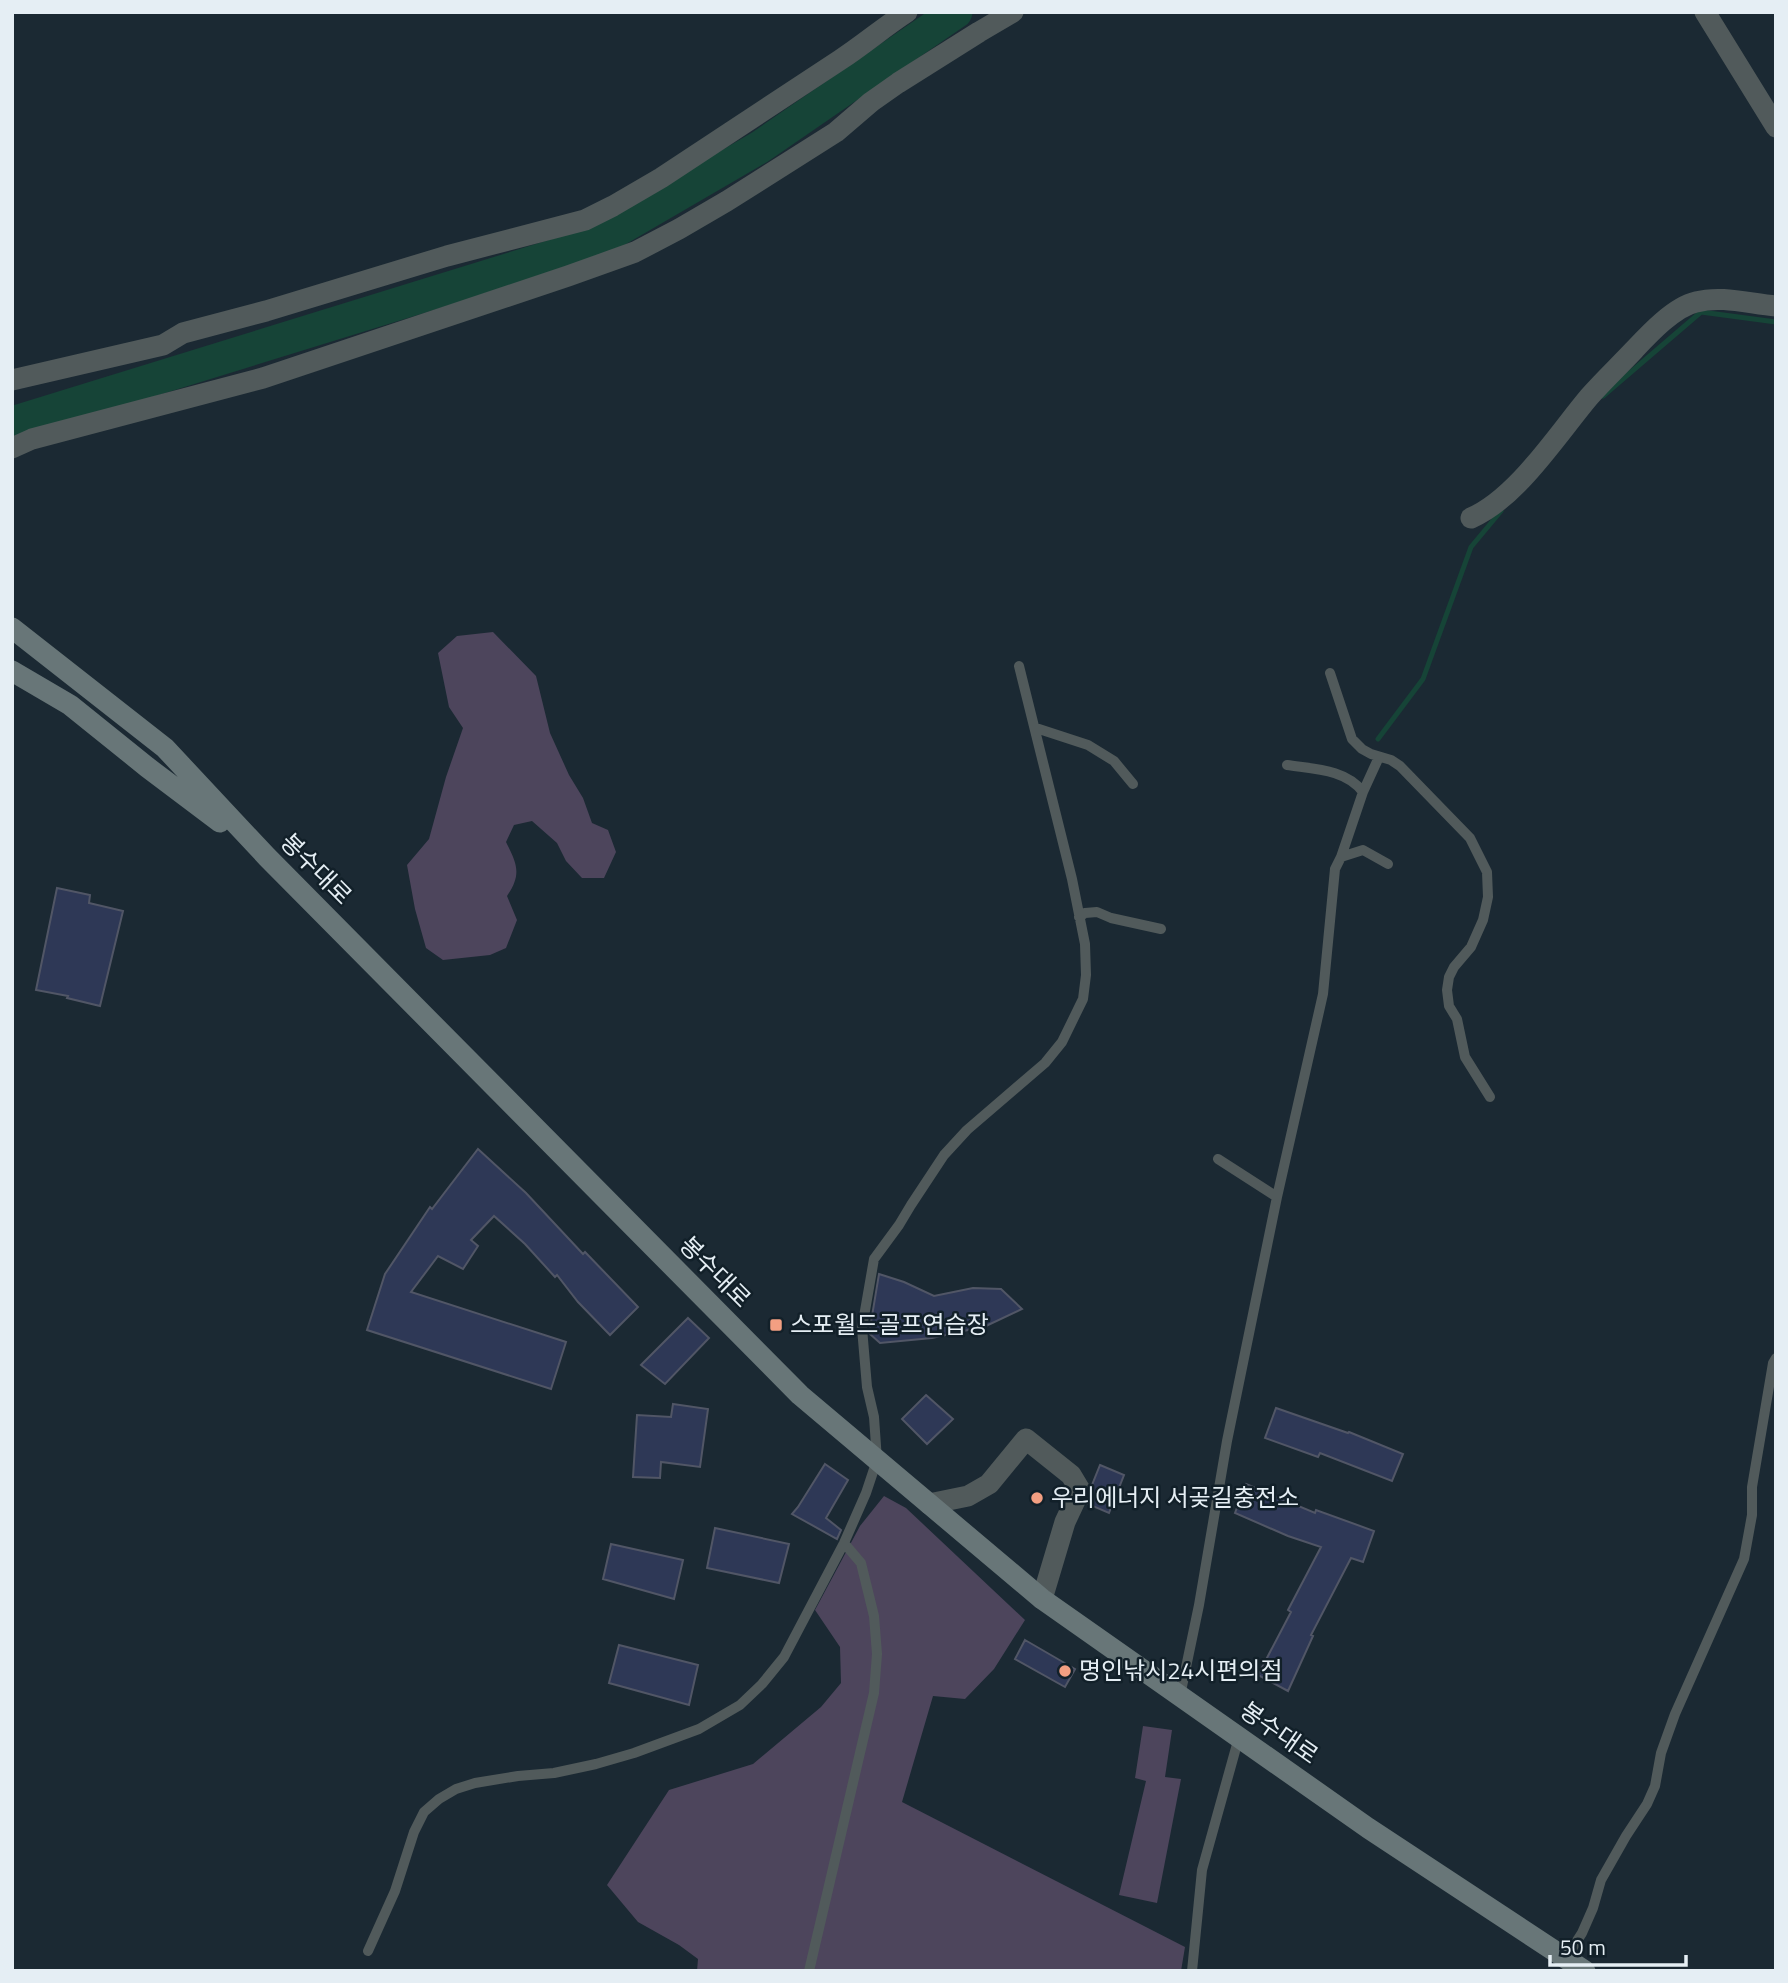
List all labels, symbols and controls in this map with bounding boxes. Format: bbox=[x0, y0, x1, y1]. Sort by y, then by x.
street label: 봉수대로 bbox=[273, 824, 361, 912]
street label: 봉수대로 bbox=[672, 1227, 760, 1315]
place label: 스포월드골프연습장 bbox=[790, 1306, 989, 1342]
marker: 스포월드골프연습장 bbox=[768, 1317, 784, 1333]
place label: 우리에너지 서곶길충전소 bbox=[1051, 1479, 1299, 1515]
marker: 우리에너지 서곶길충전소 bbox=[1029, 1490, 1045, 1506]
place label: 명인낚시24시편의점 bbox=[1079, 1652, 1283, 1688]
marker: 명인낚시24시편의점 bbox=[1057, 1663, 1073, 1679]
street label: 봉수대로 bbox=[1233, 1692, 1326, 1772]
scale bar bbox=[1550, 1924, 1686, 1968]
text: 50 m bbox=[1560, 1931, 1606, 1963]

